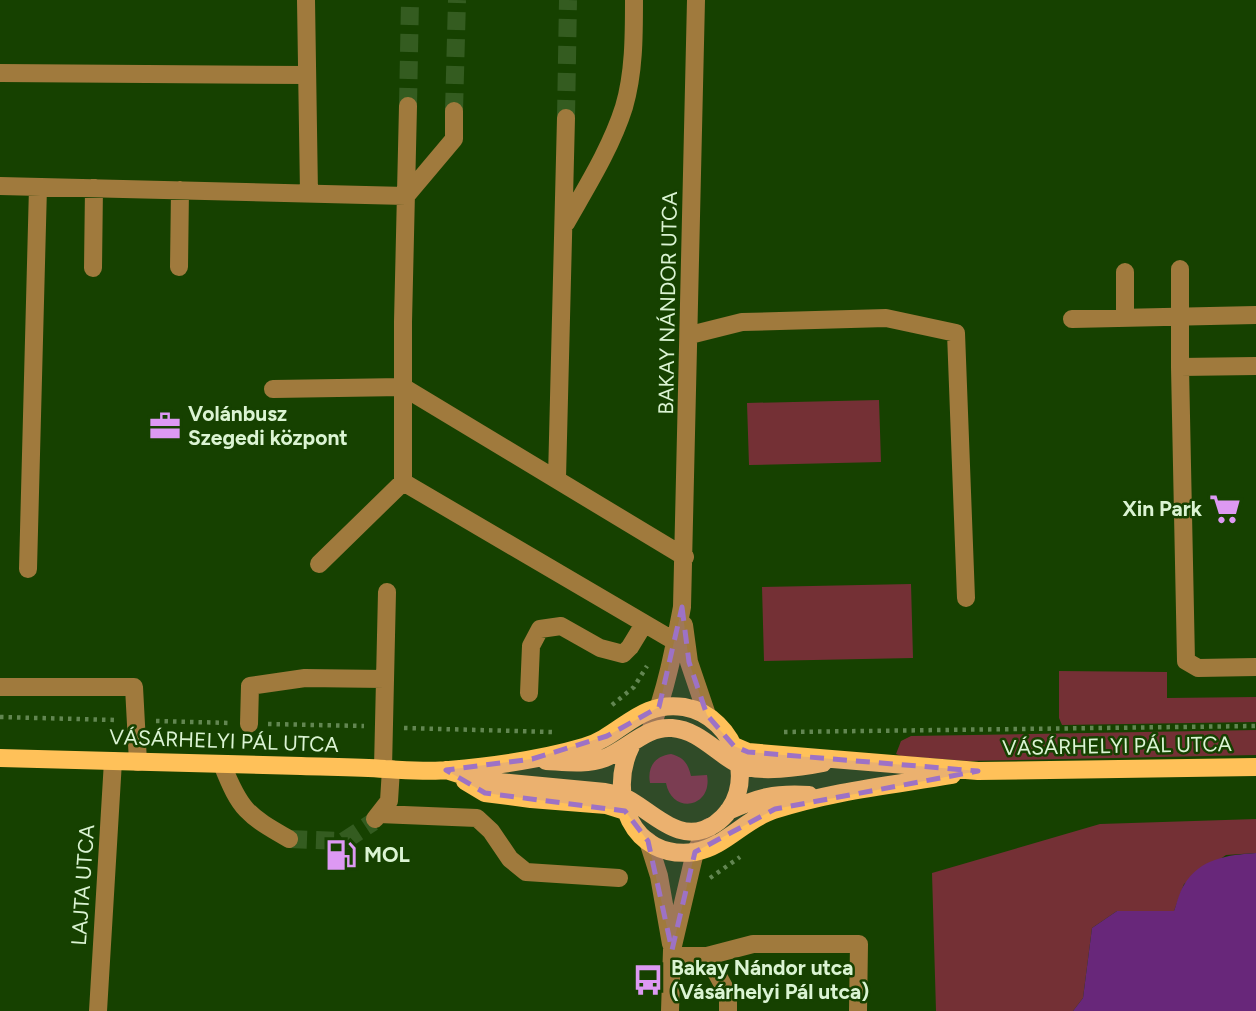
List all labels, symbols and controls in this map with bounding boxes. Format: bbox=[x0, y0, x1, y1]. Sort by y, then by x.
street label: BAKAY NÁNDOR UTCA bbox=[653, 191, 682, 415]
place label: Volánbusz Szegedi központ bbox=[188, 401, 348, 450]
office icon: Volánbusz Szegedi központ bbox=[148, 409, 182, 443]
supermarket icon: Xin Park bbox=[1208, 492, 1242, 526]
place label: Xin Park bbox=[1122, 496, 1203, 521]
street label: VÁSÁRHELYI PÁL UTCA bbox=[109, 724, 339, 757]
street label: VÁSÁRHELYI PÁL UTCA bbox=[1002, 731, 1232, 760]
street label: LAJTA UTCA bbox=[66, 824, 99, 946]
fuel station icon: MOL bbox=[324, 838, 358, 872]
place label: MOL bbox=[364, 842, 410, 867]
place label: Bakay Nándor utca (Vásárhelyi Pál utca) bbox=[671, 955, 869, 1004]
bus stop icon: Bakay Nándor utca (Vásárhelyi Pál utca) bbox=[631, 963, 665, 997]

